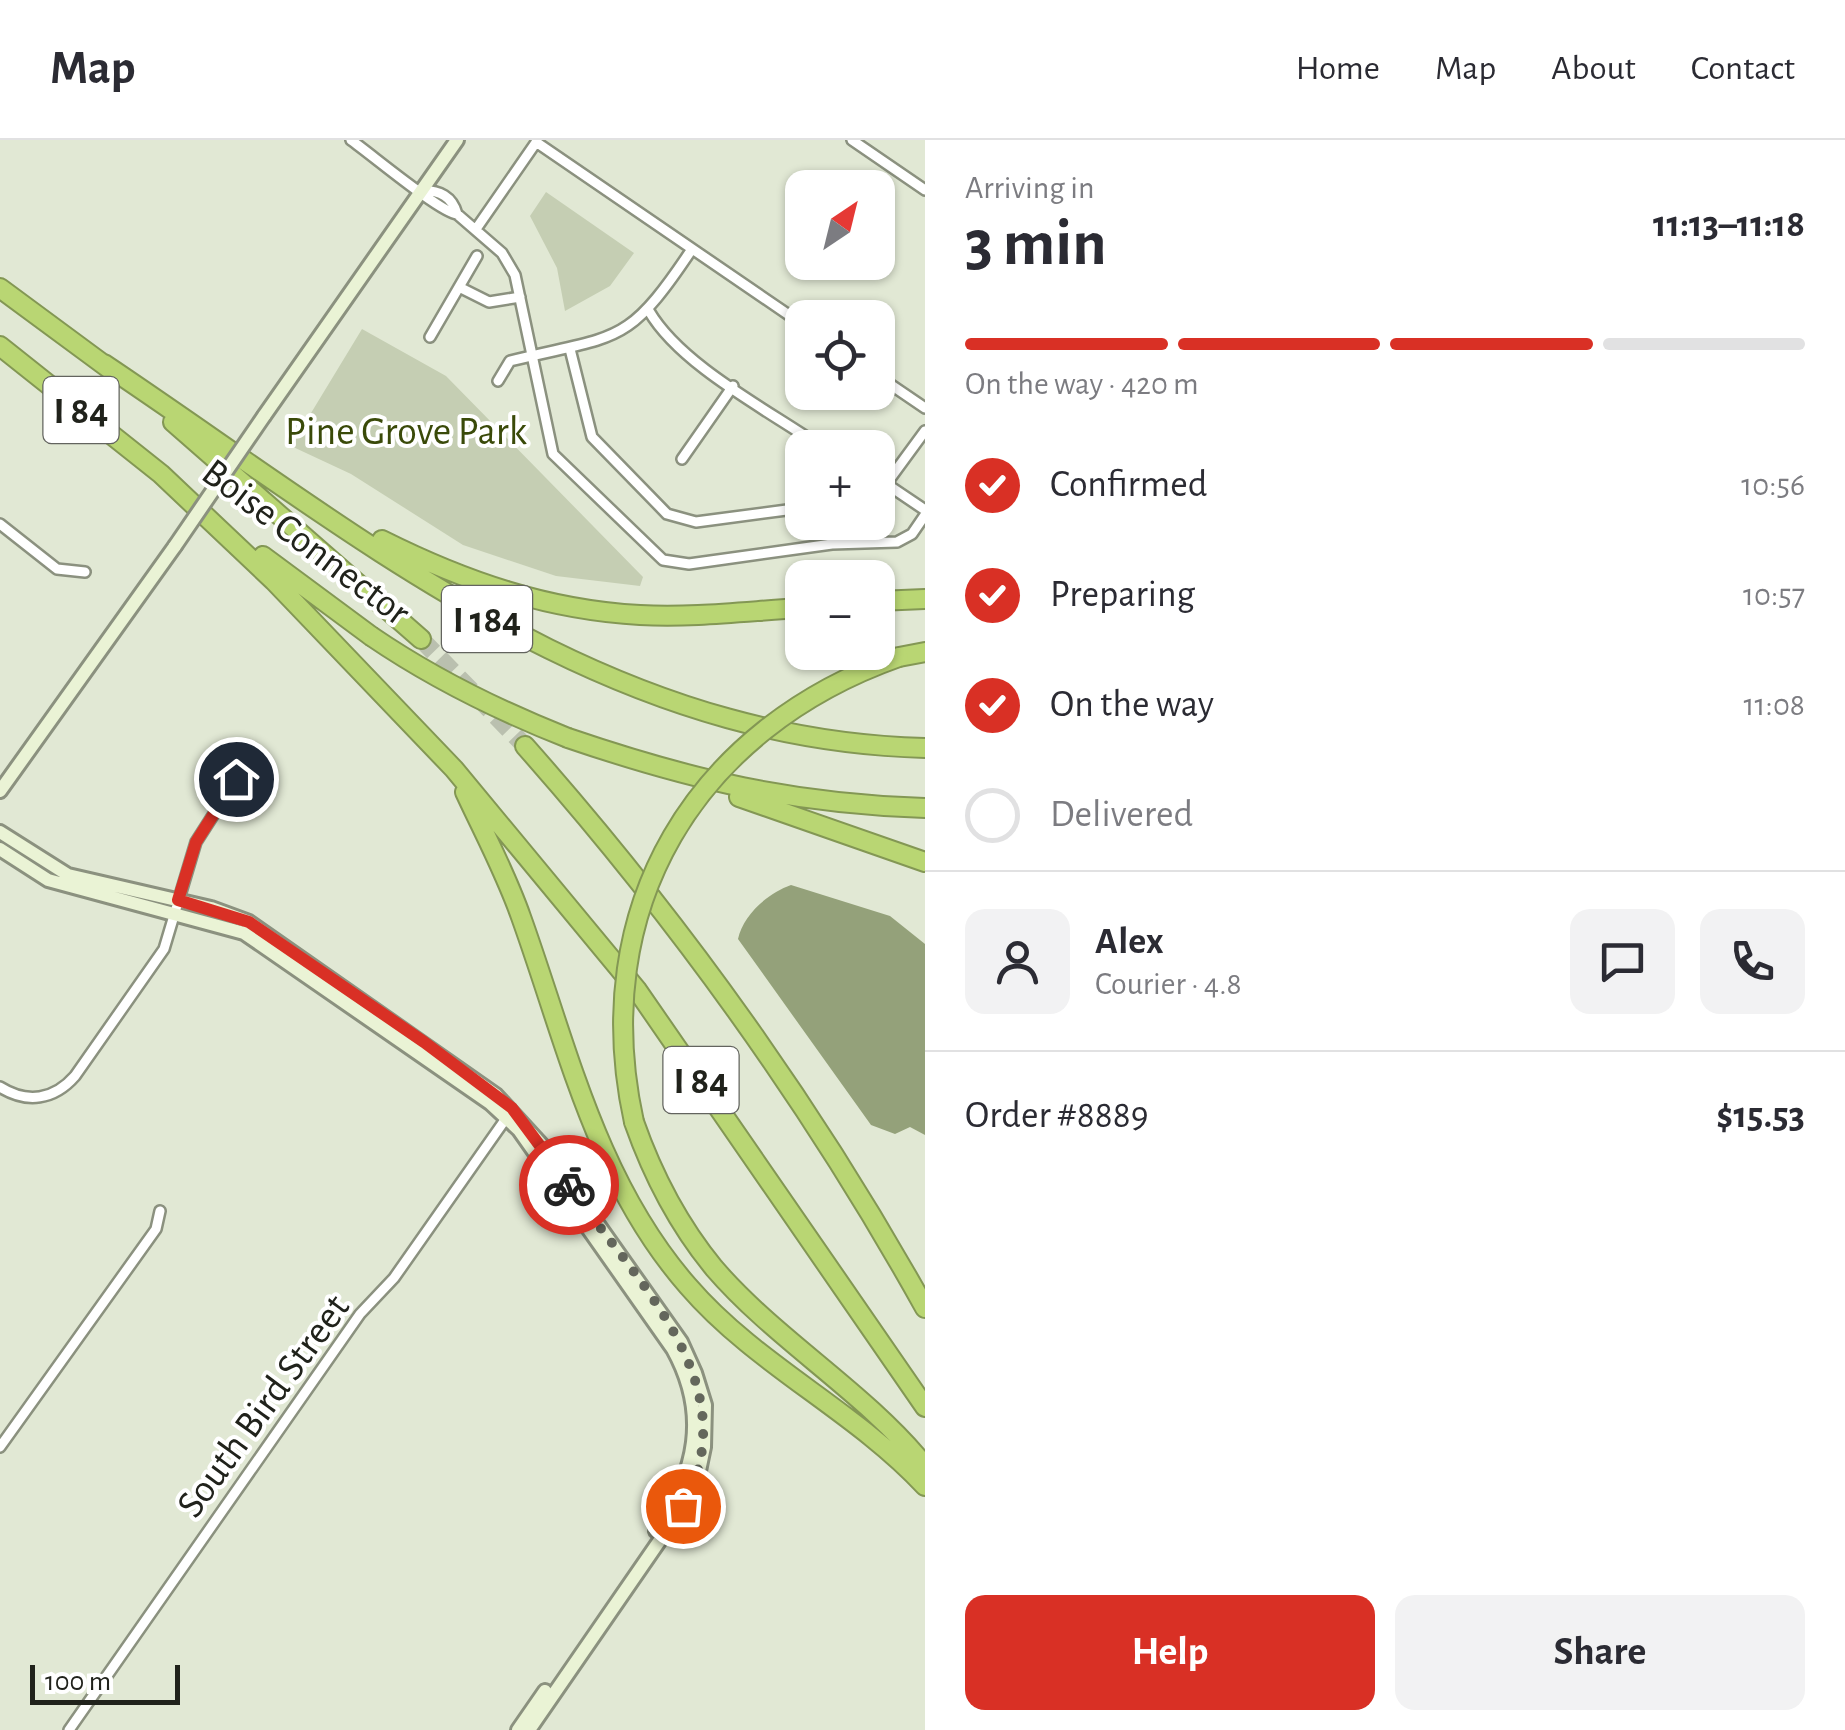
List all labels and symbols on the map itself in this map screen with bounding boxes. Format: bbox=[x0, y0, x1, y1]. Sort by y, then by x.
north arrow bbox=[785, 170, 895, 280]
road number: I 84 bbox=[44, 377, 118, 443]
park label: Pine Grove Park bbox=[285, 412, 527, 452]
street label: Boise Connector bbox=[195, 452, 417, 633]
road number: I 184 bbox=[442, 586, 532, 652]
pin bbox=[194, 737, 279, 822]
road number: I 84 bbox=[664, 1047, 738, 1113]
courier bbox=[519, 1135, 619, 1235]
street label: South Bird Street bbox=[170, 1288, 357, 1525]
pin bbox=[641, 1464, 726, 1549]
scale bar bbox=[30, 1660, 180, 1704]

